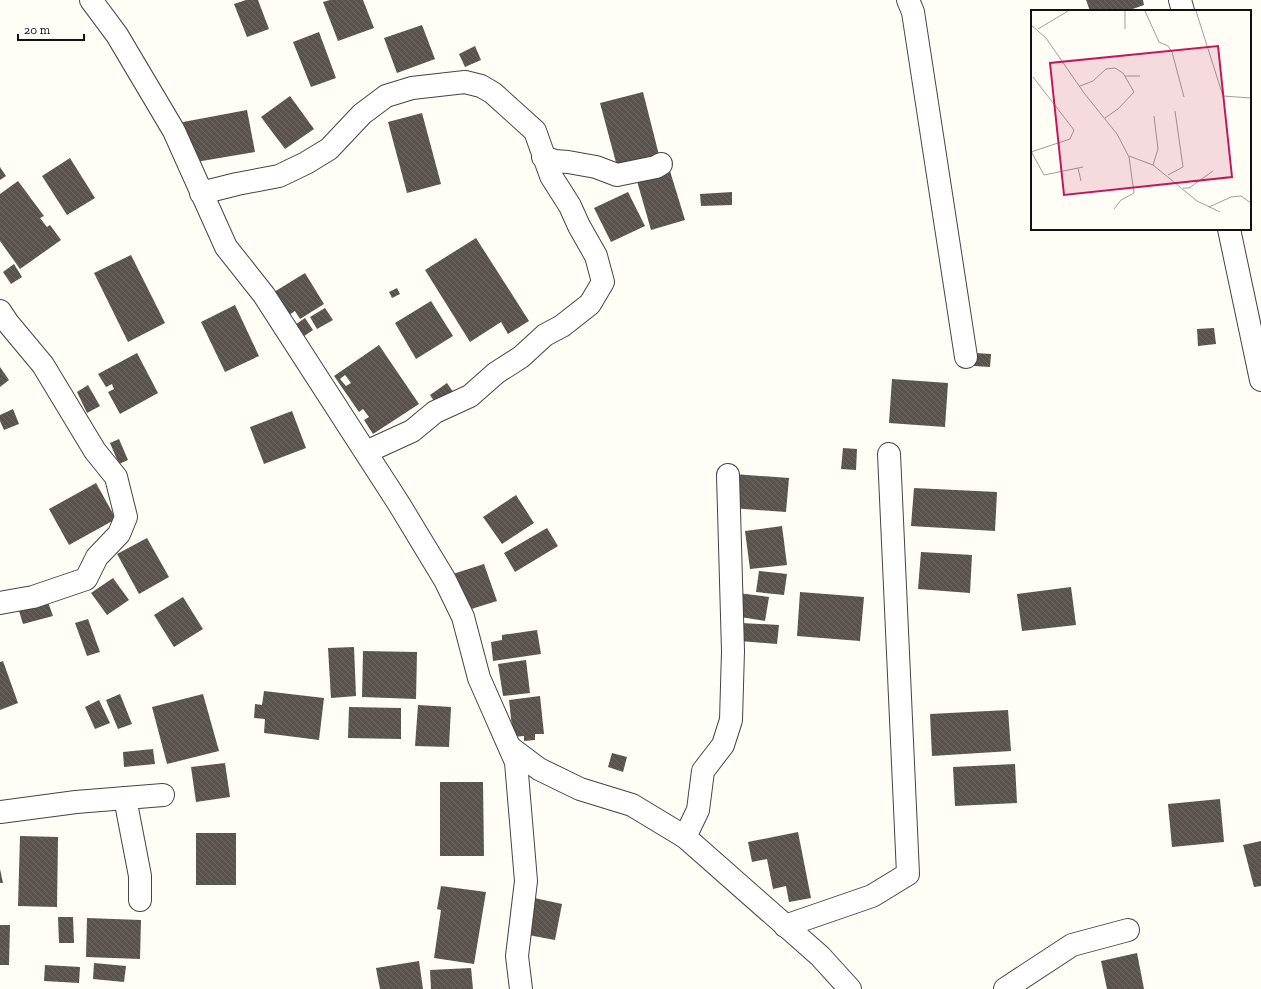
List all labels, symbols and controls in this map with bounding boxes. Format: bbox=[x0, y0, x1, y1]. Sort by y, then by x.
inset map bbox=[1031, 10, 1251, 230]
scale bar bbox=[18, 16, 84, 42]
text: 20 m bbox=[24, 23, 51, 37]

